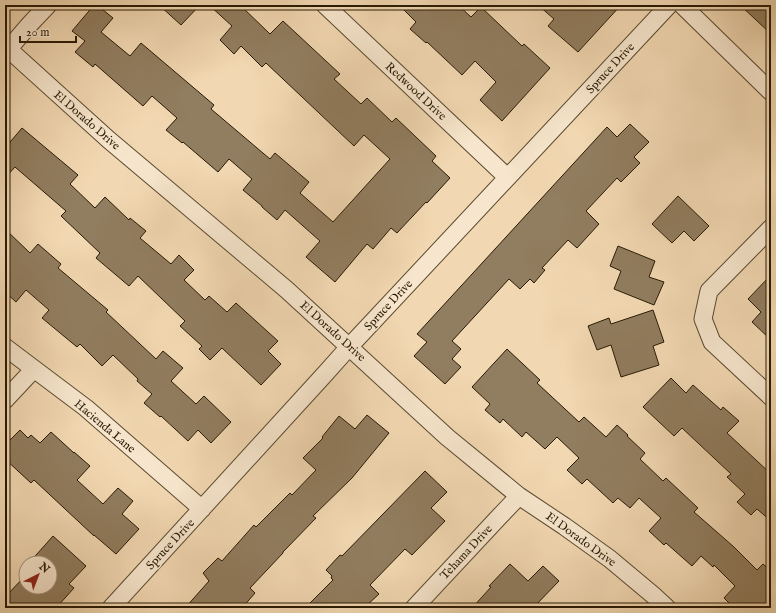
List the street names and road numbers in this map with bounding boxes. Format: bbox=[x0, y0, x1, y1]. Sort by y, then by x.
street label: Spruce Drive bbox=[583, 39, 639, 98]
street label: Redwood Drive bbox=[382, 59, 450, 124]
street label: El Dorado Drive bbox=[50, 87, 123, 154]
street label: Spruce Drive bbox=[361, 276, 417, 335]
street label: El Dorado Drive bbox=[297, 298, 369, 365]
street label: Hacienda Lane bbox=[71, 396, 139, 457]
street label: El Dorado Drive bbox=[543, 509, 619, 570]
street label: Spruce Drive bbox=[143, 515, 199, 574]
street label: Tehama Drive bbox=[437, 521, 496, 583]

